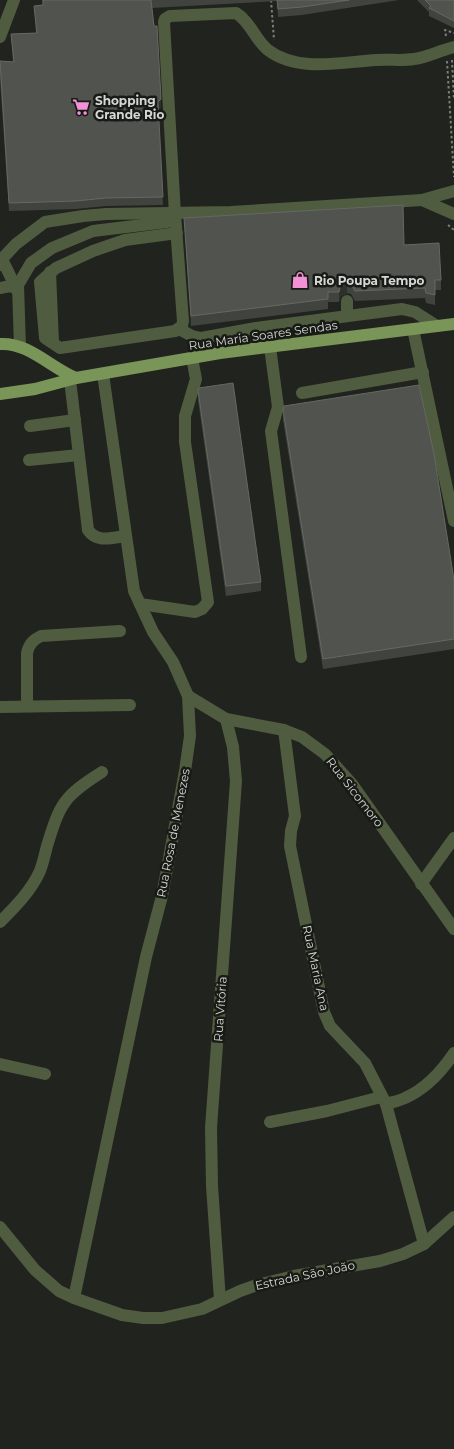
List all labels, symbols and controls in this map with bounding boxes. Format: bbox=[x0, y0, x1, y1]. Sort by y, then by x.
place label: Shopping Grande Rio bbox=[95, 93, 164, 122]
supermarket icon: Shopping Grande Rio bbox=[71, 97, 91, 117]
shop icon: Rio Poupa Tempo bbox=[290, 270, 310, 290]
place label: Rio Poupa Tempo bbox=[314, 273, 425, 288]
street label: Rua Maria Soares Sendas bbox=[188, 317, 339, 353]
street label: Rua Sicomoro bbox=[323, 754, 387, 830]
street label: Rua Rosa de Menezes bbox=[153, 767, 193, 899]
street label: Rua Maria Ana bbox=[300, 924, 332, 1012]
street label: Rua Vitória bbox=[210, 976, 230, 1042]
street label: Estrada São João bbox=[254, 1257, 356, 1293]

